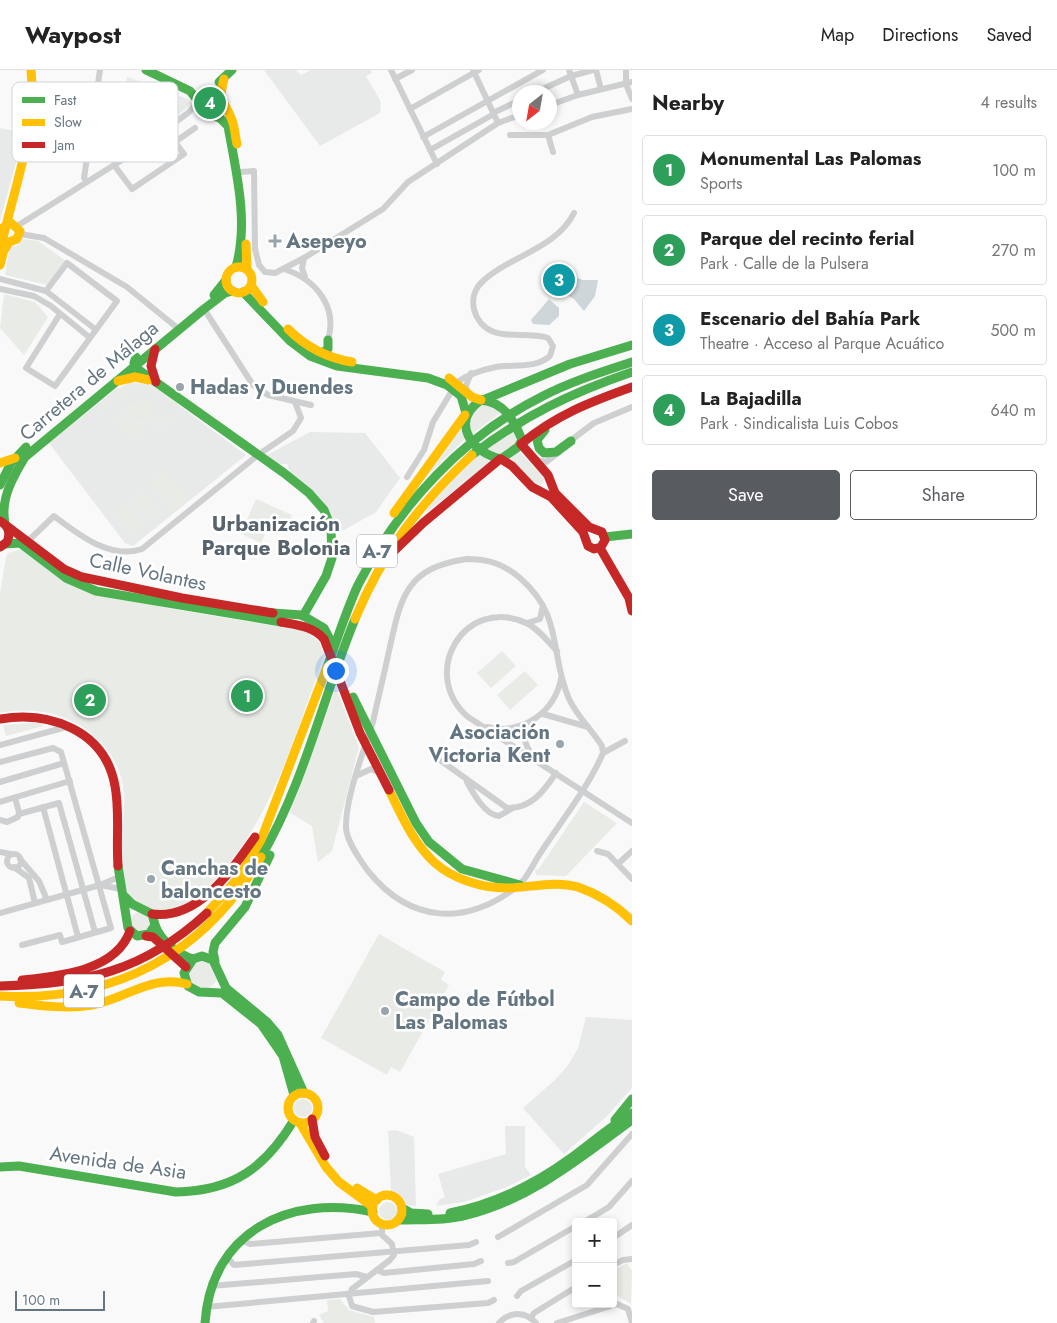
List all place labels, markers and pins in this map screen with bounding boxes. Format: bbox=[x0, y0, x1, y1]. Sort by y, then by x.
pin: 4 bbox=[194, 84, 226, 122]
place label: Asepeyo bbox=[285, 227, 367, 256]
marker: Asepeyo bbox=[268, 234, 282, 248]
pin: 3 bbox=[543, 261, 575, 299]
place label: Hadas y Duendes bbox=[190, 373, 353, 402]
marker: Hadas y Duendes bbox=[174, 381, 186, 393]
pin: 1 bbox=[231, 677, 263, 715]
pin: 2 bbox=[74, 681, 106, 719]
place label: Asociación Victoria Kent bbox=[428, 718, 551, 770]
marker: Asociación Victoria Kent bbox=[554, 738, 566, 750]
place label: Canchas de baloncesto bbox=[161, 854, 268, 906]
marker: Canchas de baloncesto bbox=[145, 873, 157, 885]
place label: Campo de Fútbol Las Palomas bbox=[395, 985, 555, 1037]
marker: Campo de Fútbol Las Palomas bbox=[379, 1005, 391, 1017]

